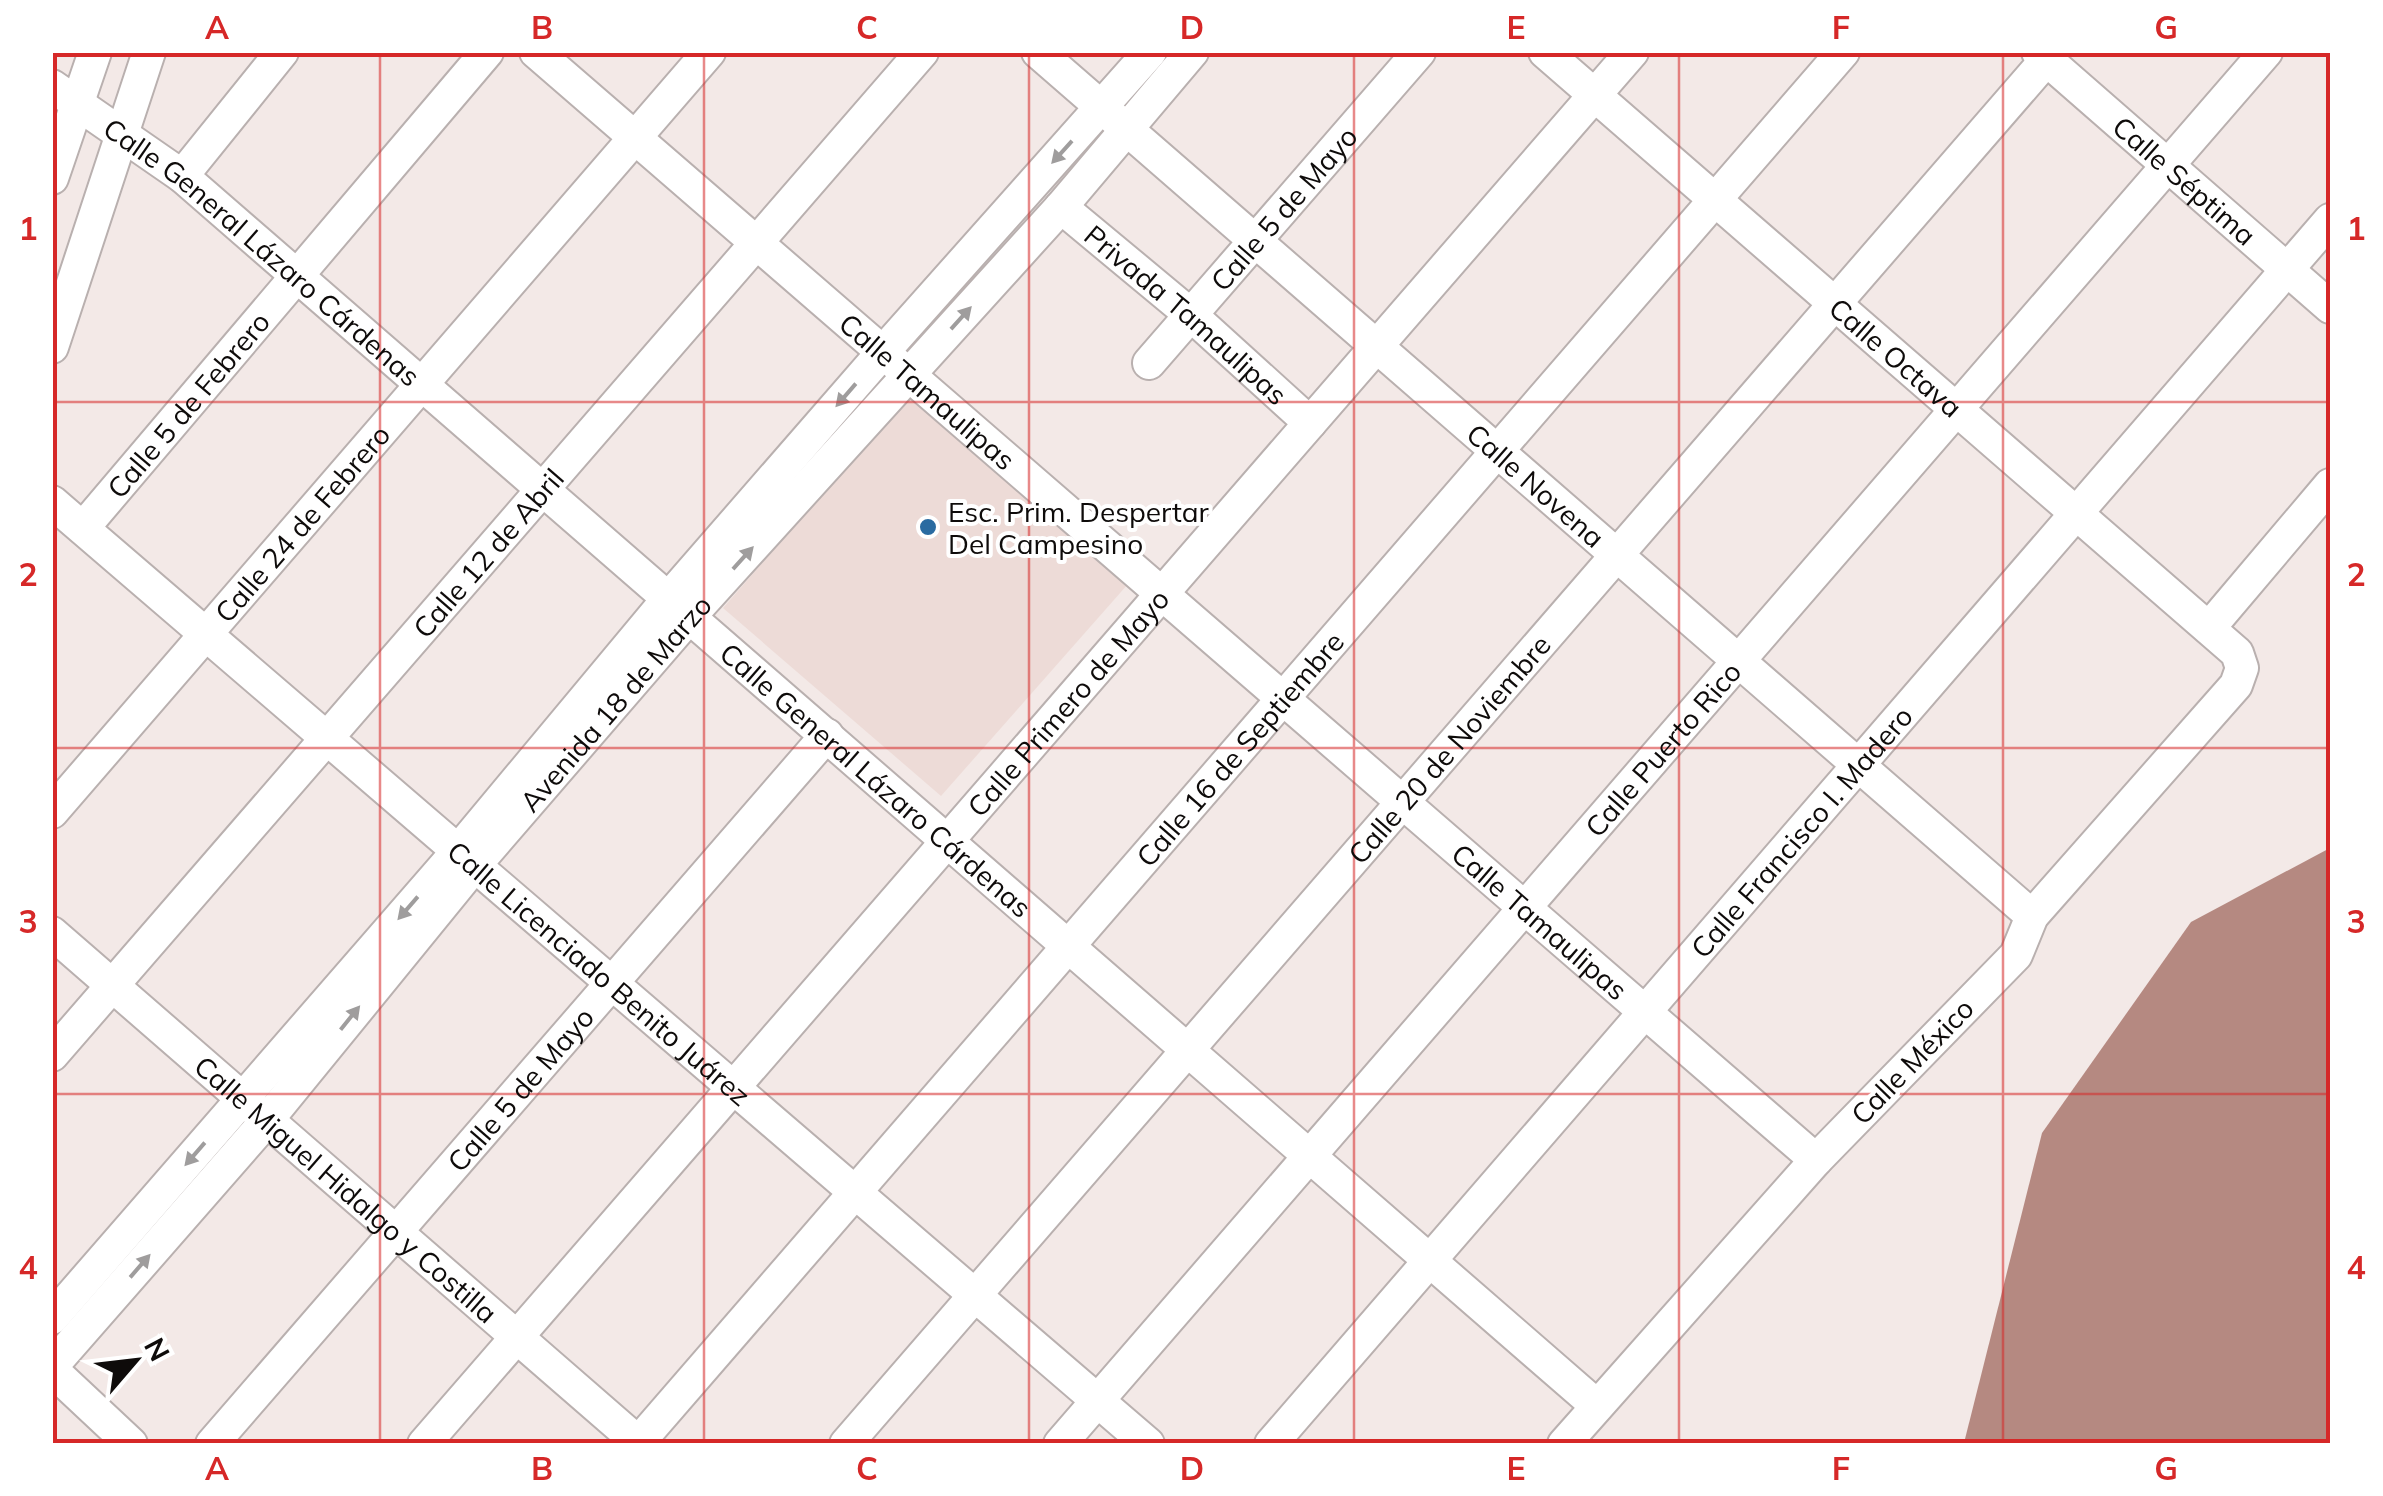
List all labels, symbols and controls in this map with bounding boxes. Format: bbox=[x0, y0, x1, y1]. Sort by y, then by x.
text: A bbox=[205, 7, 229, 47]
text: B bbox=[531, 7, 553, 47]
text: C bbox=[856, 7, 878, 47]
text: D bbox=[1180, 7, 1204, 47]
text: E bbox=[1506, 7, 1526, 47]
text: F bbox=[1832, 7, 1850, 47]
text: G bbox=[2154, 7, 2178, 47]
street label: Calle Séptima bbox=[2106, 108, 2264, 252]
street label: Calle General Lázaro Cárdenas bbox=[97, 110, 428, 393]
street label: Calle 5 de Mayo bbox=[1203, 119, 1364, 298]
one-way arrow bbox=[1052, 139, 1074, 164]
text: 1 bbox=[18, 208, 38, 248]
text: 1 bbox=[2346, 208, 2366, 248]
street label: Privada Tamaulipas bbox=[1078, 217, 1295, 412]
street label: Calle Octava bbox=[1822, 290, 1970, 424]
street label: Calle 5 de Febrero bbox=[99, 304, 277, 505]
street label: Calle Tamaulipas bbox=[832, 305, 1023, 477]
one-way arrow bbox=[949, 306, 972, 330]
one-way arrow bbox=[836, 382, 858, 407]
street label: Calle Novena bbox=[1460, 416, 1612, 554]
street label: Calle 24 de Febrero bbox=[207, 417, 397, 629]
street label: Calle 12 de Abril bbox=[405, 461, 571, 644]
place label: Esc. Prim. Despertar Del Campesino bbox=[948, 494, 1210, 561]
marker: Esc. Prim. Despertar Del Campesino bbox=[917, 516, 939, 538]
one-way arrow bbox=[731, 546, 753, 571]
text: 2 bbox=[18, 554, 38, 594]
text: 2 bbox=[2346, 554, 2366, 594]
street label: Calle Primero de Mayo bbox=[959, 581, 1176, 823]
street label: Avenida 18 de Marzo bbox=[512, 587, 718, 819]
street label: Calle 16 de Septiembre bbox=[1128, 624, 1351, 873]
street label: Calle 20 de Noviembre bbox=[1340, 627, 1558, 871]
street label: Calle General Lázaro Cárdenas bbox=[713, 635, 1039, 924]
street label: Calle Puerto Rico bbox=[1577, 654, 1748, 843]
street label: Calle Francisco I. Madero bbox=[1683, 698, 1919, 964]
street label: Calle Licenciado Benito Juárez bbox=[441, 833, 758, 1112]
street label: Calle Tamaulipas bbox=[1445, 835, 1635, 1007]
one-way arrow bbox=[398, 895, 420, 920]
text: 3 bbox=[18, 901, 38, 941]
text: 3 bbox=[2346, 901, 2366, 941]
street label: Calle México bbox=[1843, 991, 1981, 1131]
street label: Calle 5 de Mayo bbox=[439, 1000, 601, 1178]
one-way arrow bbox=[339, 1006, 360, 1031]
street label: Calle Miguel Hidalgo y Costilla bbox=[188, 1048, 505, 1330]
one-way arrow bbox=[185, 1141, 207, 1166]
text: 4 bbox=[18, 1247, 38, 1287]
text: 4 bbox=[2346, 1247, 2366, 1287]
one-way arrow bbox=[128, 1254, 150, 1279]
north arrow bbox=[85, 1311, 185, 1411]
text: N bbox=[137, 1331, 178, 1367]
text: A bbox=[205, 1448, 229, 1488]
text: B bbox=[531, 1448, 553, 1488]
text: C bbox=[856, 1448, 878, 1488]
text: D bbox=[1180, 1448, 1204, 1488]
text: E bbox=[1506, 1448, 1526, 1488]
text: F bbox=[1832, 1448, 1850, 1488]
text: G bbox=[2154, 1448, 2178, 1488]

